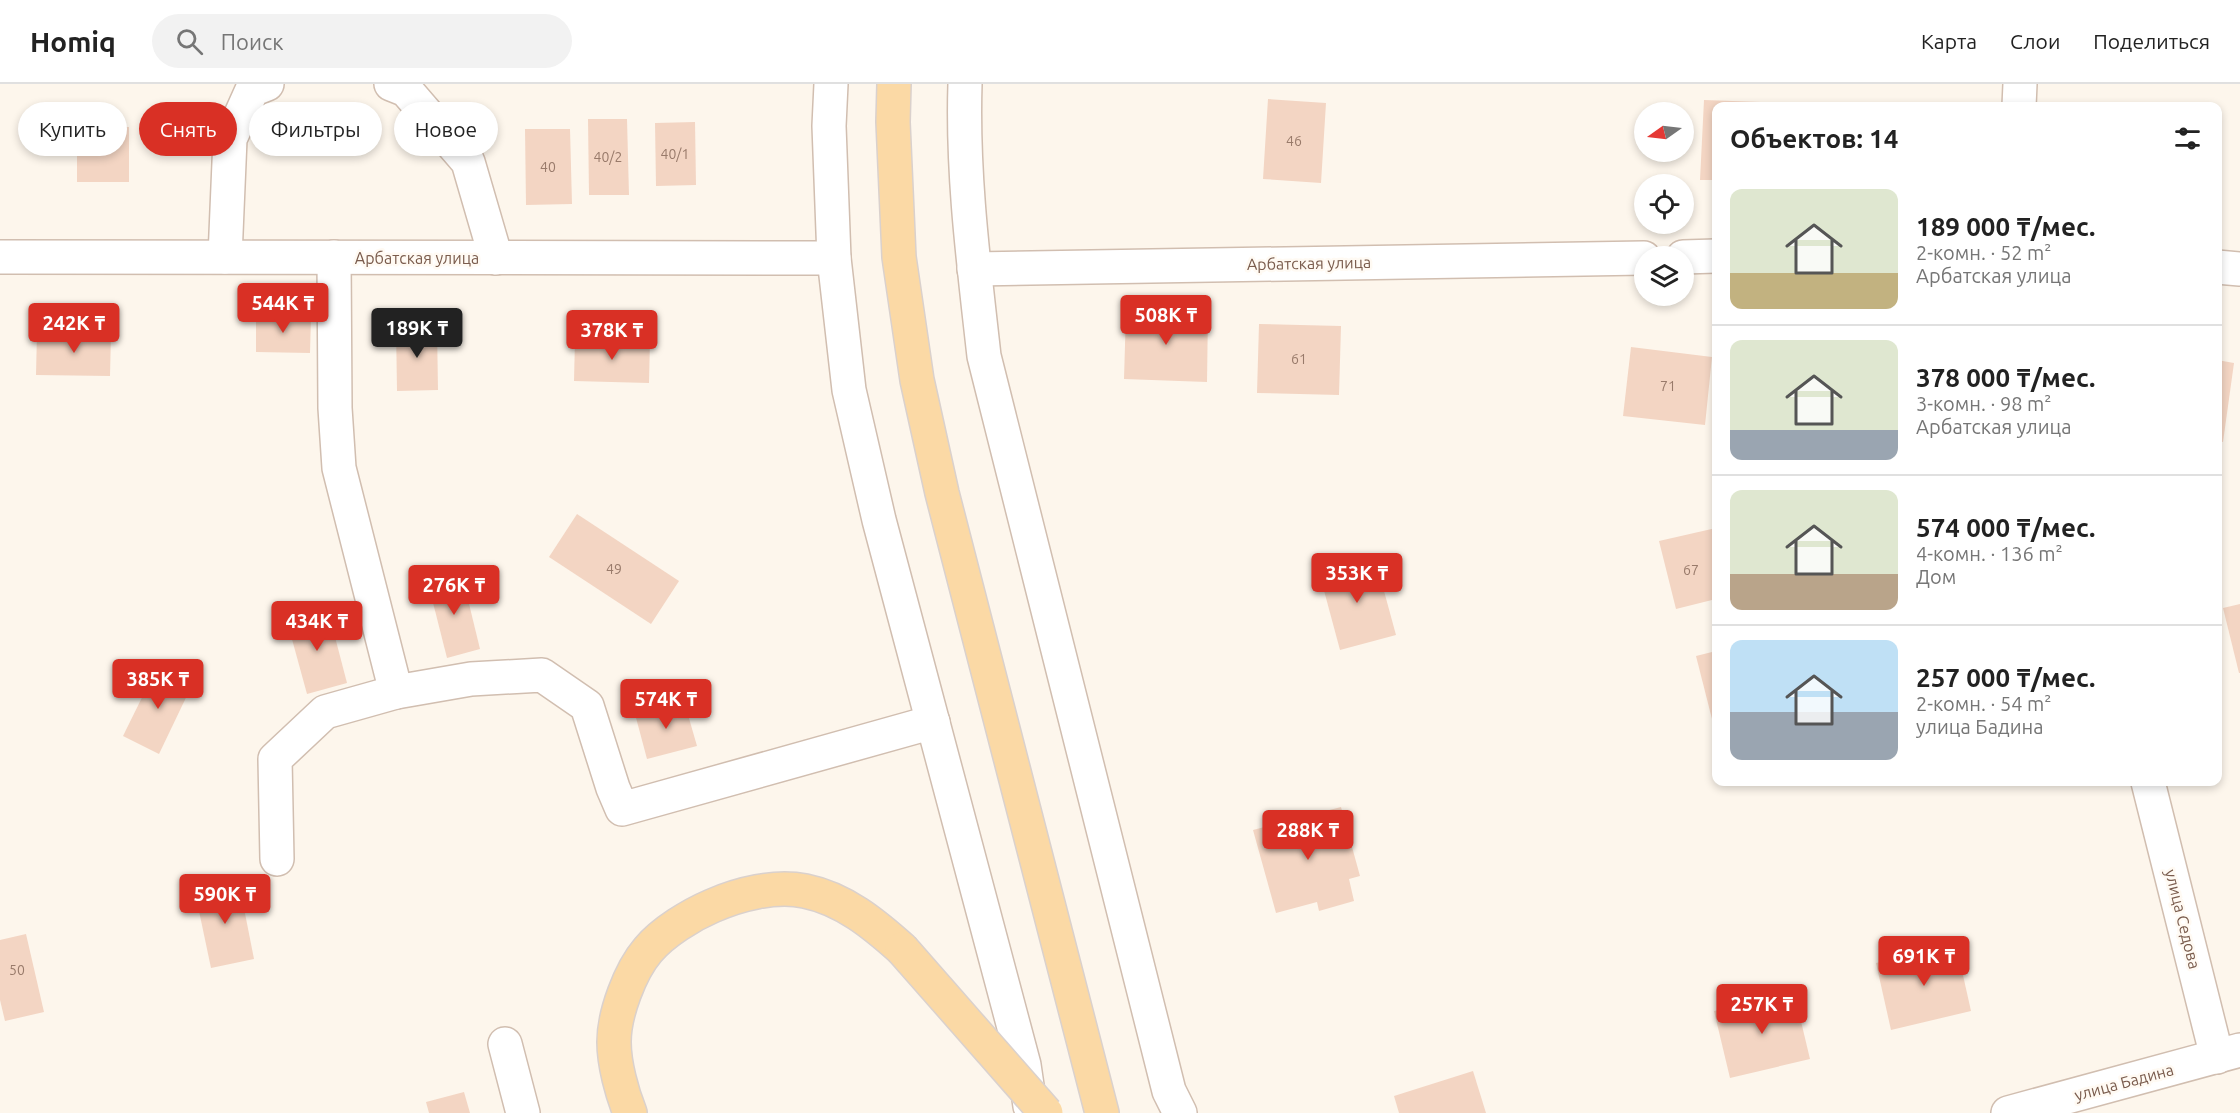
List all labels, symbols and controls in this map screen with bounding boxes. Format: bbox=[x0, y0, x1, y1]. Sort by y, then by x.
search box bbox=[152, 14, 572, 68]
icon: search bbox=[173, 25, 206, 58]
text: Homiq bbox=[30, 26, 116, 57]
text: Поиск bbox=[221, 29, 284, 54]
text: Карта bbox=[1921, 29, 1977, 53]
text: Слои bbox=[2010, 29, 2060, 53]
text: Поделиться bbox=[2093, 29, 2210, 53]
chip: Купить bbox=[18, 102, 127, 156]
chip: Снять bbox=[139, 102, 237, 156]
chip: Фильтры bbox=[249, 102, 382, 156]
chip: Новое bbox=[394, 102, 498, 156]
north arrow bbox=[1634, 102, 1694, 162]
map controls bbox=[1634, 102, 1694, 306]
icon: filters bbox=[2171, 122, 2204, 155]
text: Объектов: 14 bbox=[1730, 124, 1898, 153]
house number: 46 bbox=[1286, 133, 1302, 149]
house number: 40/1 bbox=[661, 146, 689, 162]
house number: 40/2 bbox=[594, 149, 622, 165]
house number: 40 bbox=[540, 159, 556, 175]
button: locate bbox=[1634, 174, 1694, 234]
text: 189 000 ₸/мес. bbox=[1916, 212, 2095, 241]
icon: home bbox=[1778, 213, 1850, 285]
text: 2-комн. · 52 m² bbox=[1916, 241, 2051, 264]
button: layers bbox=[1634, 246, 1694, 306]
street label: Арбатская улица bbox=[355, 249, 479, 267]
street label: Арбатская улица bbox=[1247, 253, 1371, 273]
text: Арбатская улица bbox=[1916, 264, 2072, 287]
pin: 544K ₸ bbox=[234, 283, 332, 334]
text: 544K ₸ bbox=[251, 291, 315, 314]
pin: 508K ₸ bbox=[1117, 295, 1215, 346]
pin: 242K ₸ bbox=[25, 303, 123, 354]
text: 508K ₸ bbox=[1134, 303, 1198, 326]
pin: 189K ₸ bbox=[368, 308, 466, 359]
pin: 378K ₸ bbox=[563, 310, 661, 361]
text: 242K ₸ bbox=[42, 311, 106, 334]
text: 189K ₸ bbox=[385, 316, 449, 339]
text: 378K ₸ bbox=[580, 318, 644, 341]
house number: 61 bbox=[1291, 351, 1307, 367]
text: 378 000 ₸/мес. bbox=[1916, 363, 2095, 392]
icon: home bbox=[1778, 364, 1850, 436]
house number: 71 bbox=[1660, 378, 1676, 394]
text: 3-комн. · 98 m² bbox=[1916, 392, 2051, 415]
text: Арбатская улица bbox=[1916, 415, 2072, 438]
text: 574 000 ₸/мес. bbox=[1916, 513, 2095, 542]
icon: home bbox=[1778, 514, 1850, 586]
text: 4-комн. · 136 m² bbox=[1916, 542, 2063, 565]
pin: 353K ₸ bbox=[1308, 553, 1406, 604]
house number: 49 bbox=[606, 561, 622, 577]
text: 353K ₸ bbox=[1325, 561, 1389, 584]
house number: 67 bbox=[1683, 562, 1699, 578]
pin: 276K ₸ bbox=[405, 565, 503, 616]
text: Дом bbox=[1916, 565, 1956, 588]
text: 276K ₸ bbox=[422, 573, 486, 596]
pin: 434K ₸ bbox=[268, 601, 366, 652]
text: 434K ₸ bbox=[285, 609, 349, 632]
pin: 385K ₸ bbox=[109, 659, 207, 710]
text: 257 000 ₸/мес. bbox=[1916, 663, 2095, 692]
icon: home bbox=[1778, 664, 1850, 736]
text: 385K ₸ bbox=[126, 667, 190, 690]
pin: 574K ₸ bbox=[617, 679, 715, 730]
text: 574K ₸ bbox=[634, 687, 698, 710]
text: 2-комн. · 54 m² bbox=[1916, 692, 2051, 715]
text: улица Бадина bbox=[1916, 715, 2043, 738]
pin: 288K ₸ bbox=[1259, 810, 1357, 861]
text: 288K ₸ bbox=[1276, 818, 1340, 841]
street label: улица Седова bbox=[2162, 867, 2204, 971]
pin: 590K ₸ bbox=[176, 874, 274, 925]
text: 590K ₸ bbox=[193, 882, 257, 905]
pin: 691K ₸ bbox=[1875, 936, 1973, 987]
text: 691K ₸ bbox=[1892, 944, 1956, 967]
house number: 50 bbox=[9, 962, 25, 978]
pin: 257K ₸ bbox=[1713, 984, 1811, 1035]
text: 257K ₸ bbox=[1730, 992, 1794, 1015]
street label: улица Бадина bbox=[2072, 1060, 2176, 1104]

